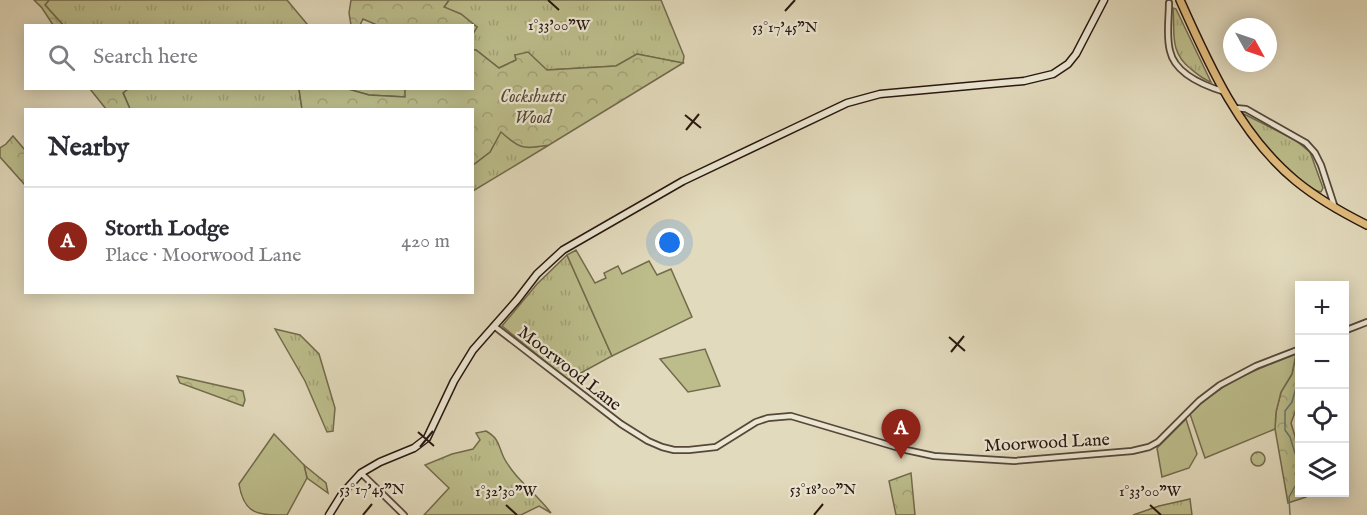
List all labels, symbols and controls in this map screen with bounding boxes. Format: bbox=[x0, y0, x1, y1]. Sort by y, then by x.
text: 1°33'00"W bbox=[528, 16, 591, 35]
text: 53°17'45"N bbox=[752, 18, 818, 37]
north arrow bbox=[1223, 18, 1277, 72]
search box bbox=[24, 24, 474, 90]
icon: search bbox=[45, 41, 78, 74]
text: Search here bbox=[93, 43, 198, 71]
park label: Cockshutts Wood bbox=[500, 86, 567, 130]
text: Nearby bbox=[48, 131, 129, 164]
text: Storth Lodge bbox=[105, 215, 229, 243]
your location bbox=[655, 228, 684, 257]
text: A bbox=[61, 229, 74, 254]
text: 420 m bbox=[401, 229, 450, 254]
text: Place · Moorwood Lane bbox=[105, 243, 301, 268]
map controls bbox=[1295, 281, 1349, 497]
button: + bbox=[1295, 281, 1349, 335]
street label: Moorwood Lane bbox=[512, 321, 626, 417]
button: − bbox=[1295, 335, 1349, 389]
button: locate bbox=[1295, 389, 1349, 443]
pin: A bbox=[882, 410, 920, 459]
street label: Moorwood Lane bbox=[984, 429, 1110, 458]
button: layers bbox=[1295, 443, 1349, 497]
text: 53°17'45"N bbox=[339, 480, 405, 499]
text: 53°18'00"N bbox=[790, 480, 856, 499]
text: 1°32'30"W bbox=[475, 482, 538, 501]
text: 1°33'00"W bbox=[1119, 482, 1182, 501]

